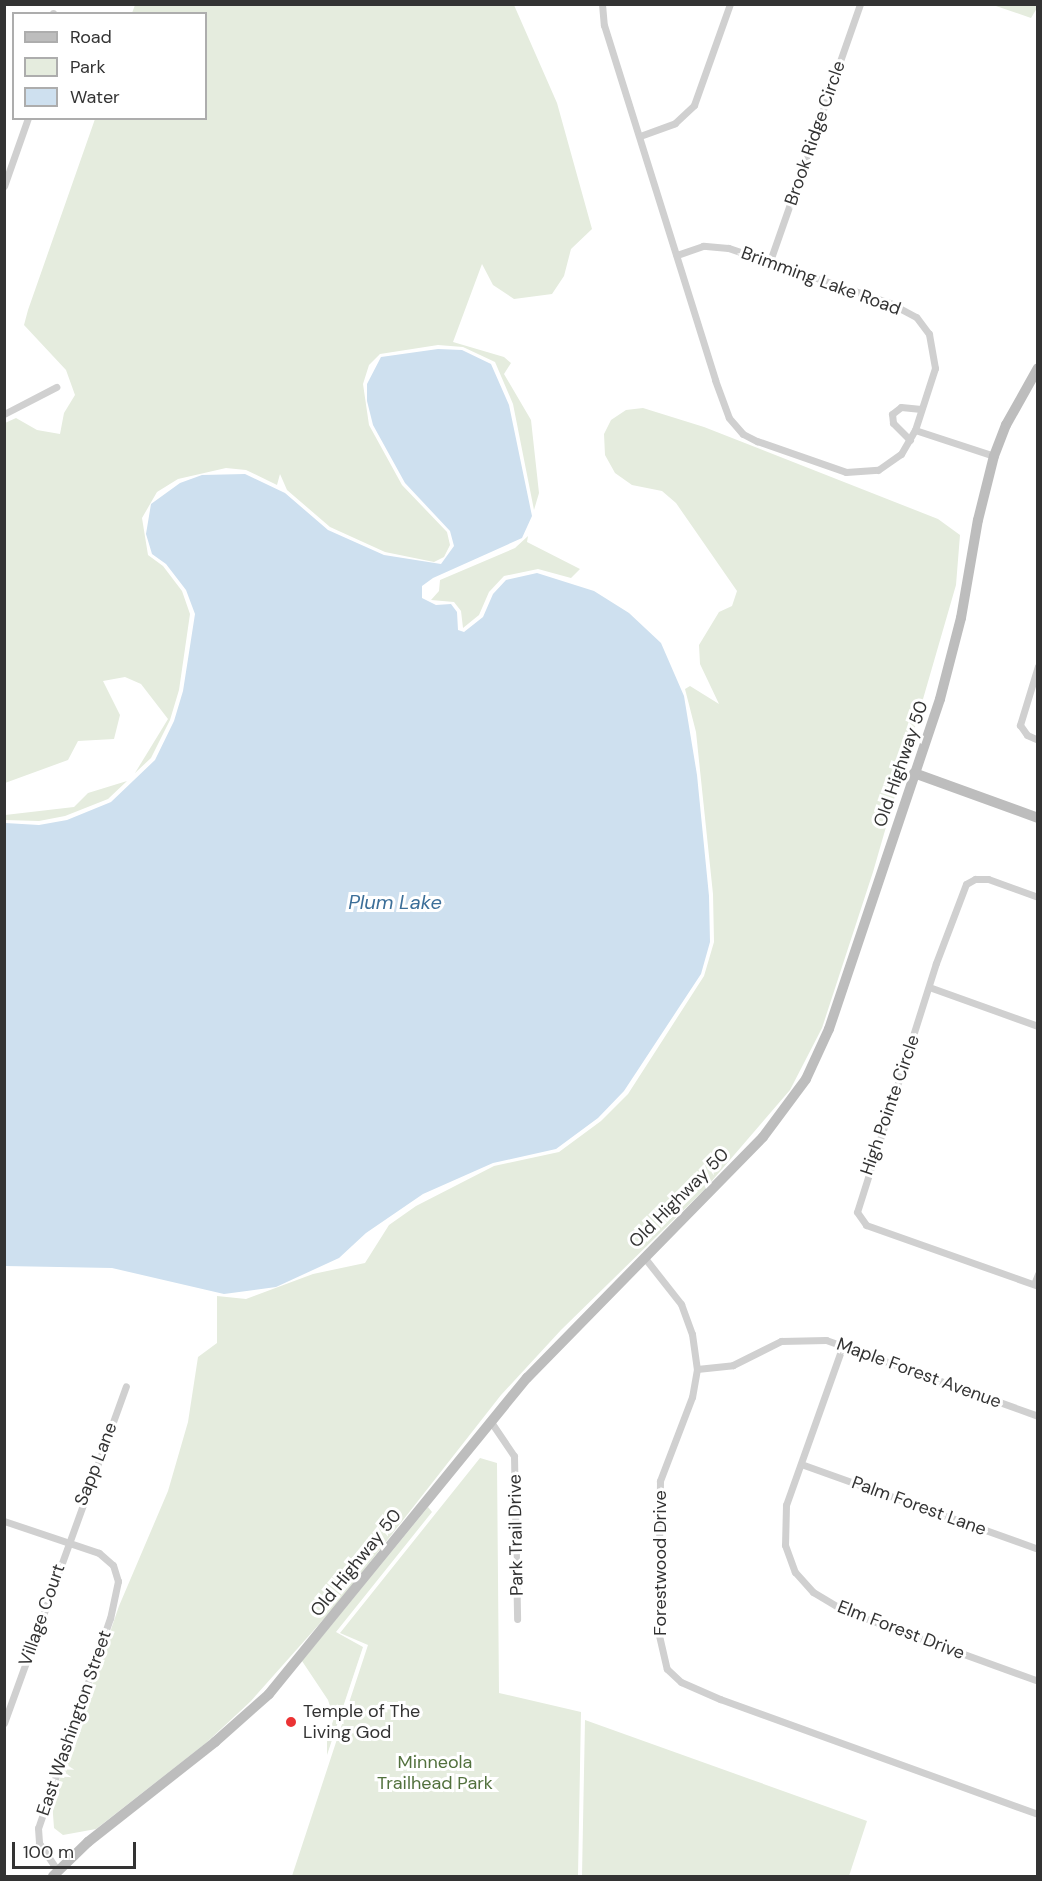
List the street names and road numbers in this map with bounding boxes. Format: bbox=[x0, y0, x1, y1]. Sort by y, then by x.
street label: Brook Ridge Circle bbox=[780, 58, 850, 208]
street label: Brimming Lake Road bbox=[738, 242, 904, 320]
street label: Old Highway 50 bbox=[869, 698, 933, 830]
street label: High Pointe Circle bbox=[856, 1032, 924, 1178]
street label: Old Highway 50 bbox=[625, 1144, 733, 1252]
street label: Maple Forest Avenue bbox=[834, 1333, 1004, 1413]
street label: Sapp Lane bbox=[70, 1419, 122, 1509]
street label: Palm Forest Lane bbox=[849, 1472, 989, 1540]
street label: Park Trail Drive bbox=[504, 1474, 528, 1596]
street label: Forestwood Drive bbox=[649, 1490, 671, 1636]
street label: Old Highway 50 bbox=[306, 1505, 406, 1621]
street label: Village Court bbox=[14, 1561, 70, 1669]
street label: Elm Forest Drive bbox=[834, 1596, 968, 1664]
street label: East Washington Street bbox=[32, 1628, 116, 1818]

